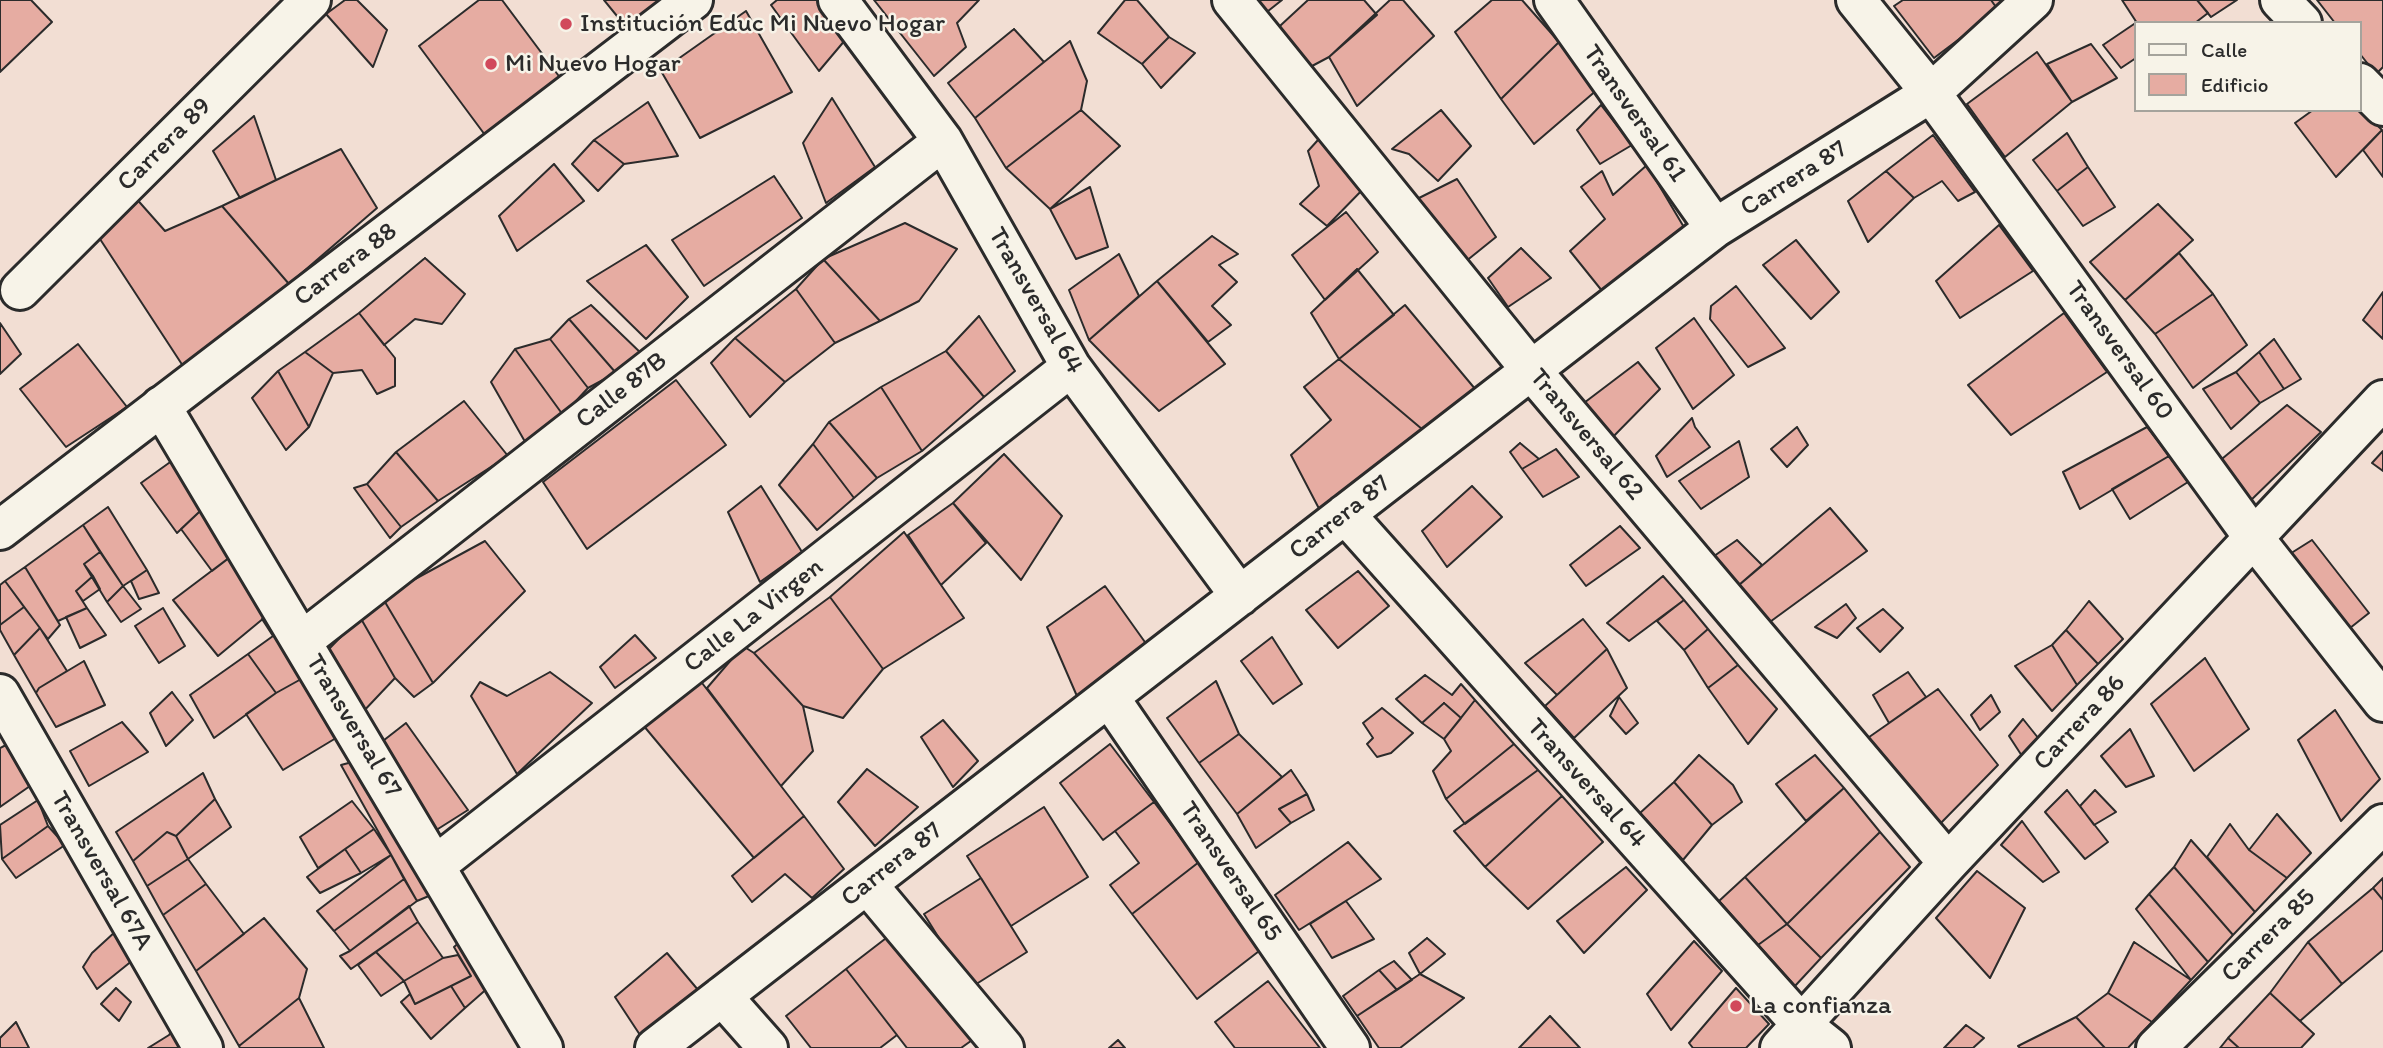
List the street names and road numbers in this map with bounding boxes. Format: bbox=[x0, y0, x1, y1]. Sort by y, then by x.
street label: Transversal 61 bbox=[1575, 39, 1693, 189]
street label: Carrera 89 bbox=[111, 91, 219, 199]
street label: Carrera 87 bbox=[1735, 134, 1853, 224]
street label: Carrera 88 bbox=[288, 216, 404, 314]
street label: Transversal 64 bbox=[980, 222, 1090, 380]
street label: Transversal 60 bbox=[2058, 275, 2180, 427]
street label: Calle 87B bbox=[570, 346, 674, 436]
street label: Transversal 62 bbox=[1522, 363, 1650, 507]
street label: Carrera 87 bbox=[1283, 469, 1397, 567]
street label: Calle La Virgen bbox=[678, 552, 830, 680]
street label: Transversal 67 bbox=[298, 649, 408, 803]
street label: Carrera 86 bbox=[2028, 668, 2132, 778]
street label: Transversal 64 bbox=[1520, 713, 1652, 855]
street label: Transversal 67A bbox=[43, 786, 159, 956]
street label: Transversal 65 bbox=[1172, 796, 1288, 948]
street label: Carrera 87 bbox=[835, 816, 949, 914]
street label: Carrera 85 bbox=[2215, 882, 2323, 990]

